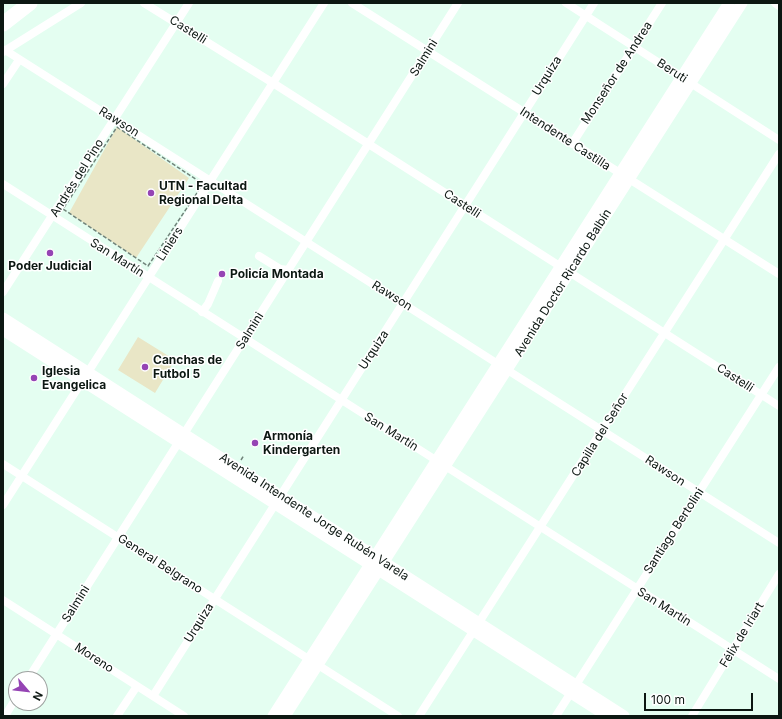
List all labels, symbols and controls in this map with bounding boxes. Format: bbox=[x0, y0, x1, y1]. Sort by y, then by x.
street label: Castelli bbox=[167, 13, 209, 47]
street label: Monseñor de Andrea bbox=[578, 19, 656, 127]
street label: Salmini bbox=[407, 37, 441, 79]
street label: Urquiza bbox=[529, 54, 565, 98]
street label: Beruti bbox=[654, 56, 690, 86]
street label: Rawson bbox=[96, 104, 142, 140]
street label: Intendente Castilla bbox=[517, 104, 613, 174]
street label: Andrés del Pino bbox=[47, 136, 107, 220]
place label: UTN - Facultad Regional Delta bbox=[159, 179, 247, 207]
street label: Castelli bbox=[441, 187, 483, 221]
marker: UTN - Facultad Regional Delta bbox=[146, 188, 156, 198]
street label: Avenida Doctor Ricardo Balbín bbox=[511, 206, 615, 360]
street label: Liniers bbox=[154, 224, 186, 264]
street label: San Martín bbox=[87, 236, 147, 280]
marker: Poder Judicial bbox=[45, 248, 55, 258]
place label: Poder Judicial bbox=[8, 259, 92, 273]
place label: Policía Montada bbox=[230, 267, 324, 281]
marker: Policía Montada bbox=[217, 269, 227, 279]
street label: Rawson bbox=[369, 278, 415, 314]
street label: Salmini bbox=[233, 310, 267, 352]
street label: Urquiza bbox=[356, 328, 392, 372]
place label: Canchas de Futbol 5 bbox=[153, 353, 222, 381]
street label: Castelli bbox=[714, 361, 756, 395]
marker: Canchas de Futbol 5 bbox=[140, 362, 150, 372]
place label: Iglesia Evangelica bbox=[42, 364, 106, 392]
marker: Iglesia Evangelica bbox=[29, 373, 39, 383]
street label: Capilla del Señor bbox=[569, 391, 631, 479]
street label: San Martín bbox=[361, 410, 421, 454]
place label: Armonía Kindergarten bbox=[263, 429, 340, 457]
marker: Armonía Kindergarten bbox=[250, 438, 260, 448]
street label: Avenida Intendente Jorge Rubén Varela bbox=[216, 450, 412, 584]
street label: Rawson bbox=[642, 453, 688, 489]
street label: Santiago Bertolini bbox=[641, 485, 707, 577]
street label: General Belgrano bbox=[115, 531, 205, 597]
street label: Salmini bbox=[59, 583, 93, 625]
street label: San Martín bbox=[634, 585, 694, 629]
street label: Félix de Iriart bbox=[717, 600, 767, 670]
street label: Urquiza bbox=[181, 601, 217, 645]
street label: Moreno bbox=[72, 640, 116, 676]
north arrow bbox=[8, 671, 48, 711]
scale bar bbox=[646, 685, 755, 711]
text: N bbox=[30, 689, 46, 703]
text: 100 m bbox=[651, 692, 685, 707]

